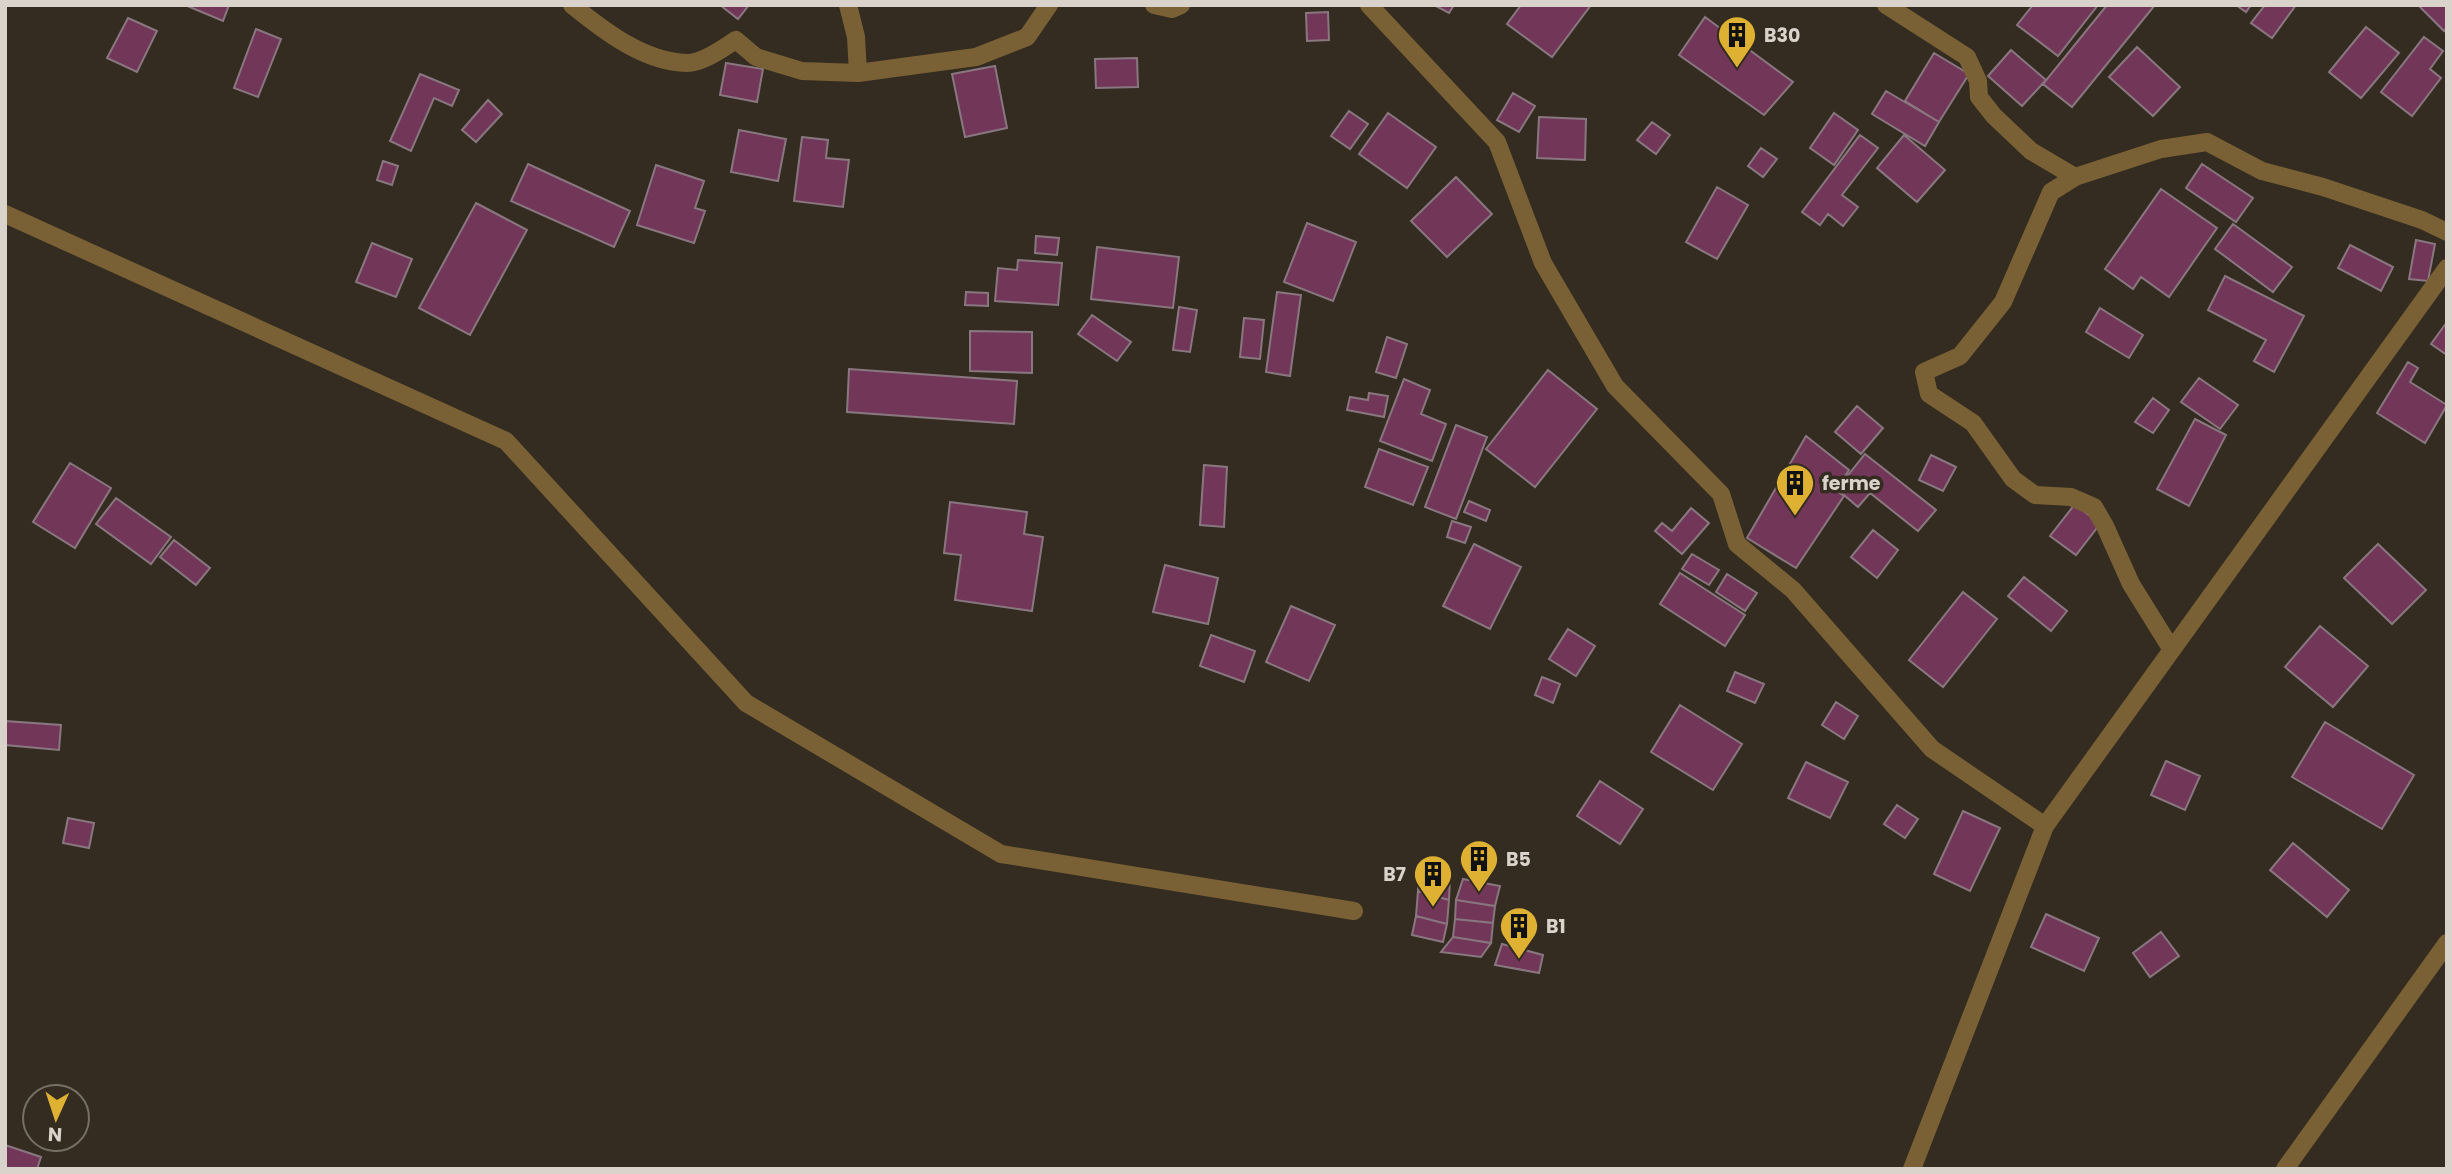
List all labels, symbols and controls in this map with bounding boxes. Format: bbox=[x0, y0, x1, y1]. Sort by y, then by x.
building icon: B30 bbox=[1716, 14, 1758, 69]
place label: B30 bbox=[1764, 22, 1800, 49]
building icon: ferme bbox=[1774, 462, 1816, 517]
place label: ferme bbox=[1822, 470, 1881, 497]
building icon: B5 bbox=[1458, 838, 1500, 893]
place label: B5 bbox=[1506, 846, 1531, 873]
building icon: B7 bbox=[1412, 853, 1454, 908]
place label: B7 bbox=[1383, 861, 1406, 888]
building icon: B1 bbox=[1498, 905, 1540, 960]
place label: B1 bbox=[1546, 913, 1566, 940]
north arrow bbox=[21, 1083, 91, 1153]
text: N bbox=[47, 1121, 63, 1148]

